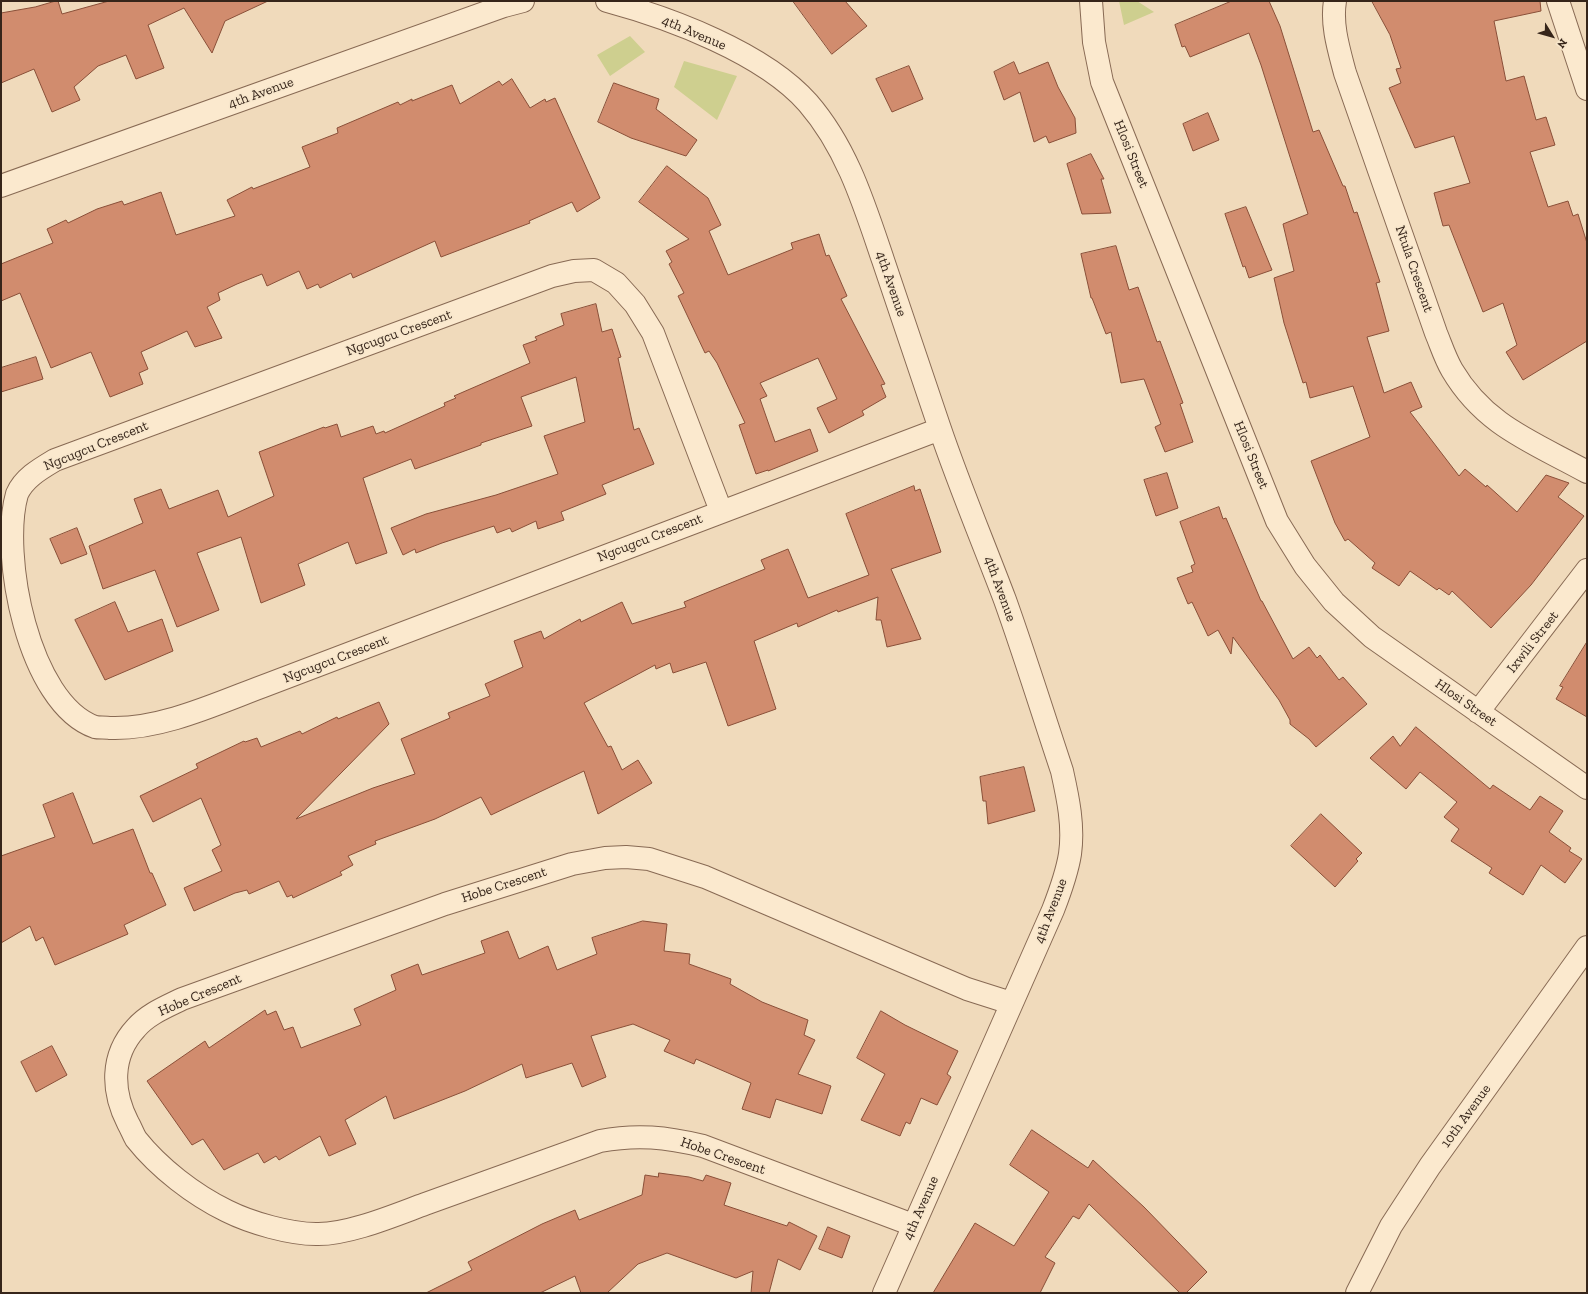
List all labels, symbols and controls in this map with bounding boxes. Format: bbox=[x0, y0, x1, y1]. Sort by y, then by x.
street label: 4th Avenue bbox=[659, 12, 729, 54]
north arrow bbox=[1532, 16, 1572, 56]
text: N bbox=[1554, 36, 1570, 51]
street label: 4th Avenue bbox=[226, 73, 296, 113]
street label: Hlosi Street bbox=[1110, 118, 1152, 190]
street label: Ntula Crescent bbox=[1391, 223, 1437, 315]
street label: 4th Avenue bbox=[872, 249, 910, 319]
street label: Ngcugcu Crescent bbox=[344, 306, 454, 360]
street label: Ngcugcu Crescent bbox=[41, 417, 151, 475]
street label: Hlosi Street bbox=[1230, 419, 1272, 491]
street label: Ngcugcu Crescent bbox=[595, 510, 705, 566]
street label: 4th Avenue bbox=[980, 554, 1020, 624]
street label: Ixwili Street bbox=[1504, 608, 1562, 676]
street label: Ngcugcu Crescent bbox=[281, 631, 391, 687]
street label: Hlosi Street bbox=[1432, 676, 1500, 730]
street label: Hobe Crescent bbox=[459, 863, 549, 907]
street label: 4th Avenue bbox=[1031, 876, 1071, 946]
street label: Hobe Crescent bbox=[156, 970, 244, 1020]
street label: 10th Avenue bbox=[1437, 1081, 1495, 1151]
street label: Hobe Crescent bbox=[678, 1134, 768, 1178]
street label: 4th Avenue bbox=[899, 1173, 943, 1243]

